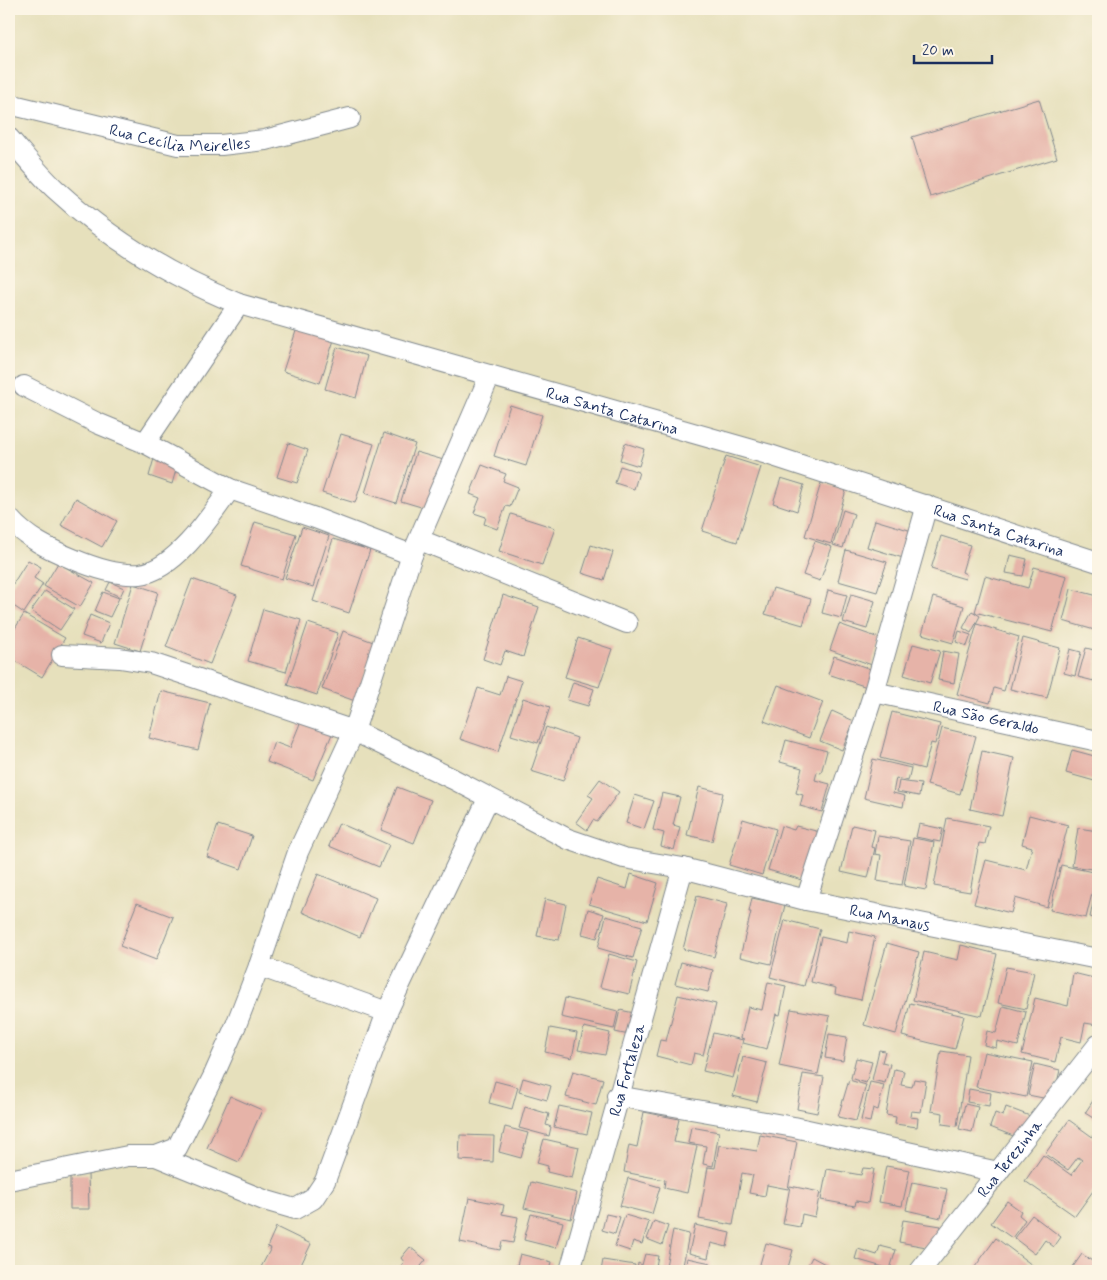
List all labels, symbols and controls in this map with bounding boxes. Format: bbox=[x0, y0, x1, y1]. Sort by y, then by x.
scale bar bbox=[914, 32, 992, 64]
text: 20 m bbox=[922, 41, 954, 61]
street label: Rua Cecília Meirelles bbox=[107, 120, 251, 157]
street label: Rua Santa Catarina bbox=[543, 383, 681, 440]
street label: Rua Santa Catarina bbox=[931, 500, 1067, 562]
street label: Rua São Geraldo bbox=[931, 696, 1041, 740]
street label: Rua Manaus bbox=[848, 900, 932, 937]
street label: Rua Fortaleza bbox=[605, 1021, 651, 1119]
street label: Rua Terezinha bbox=[973, 1115, 1048, 1202]

